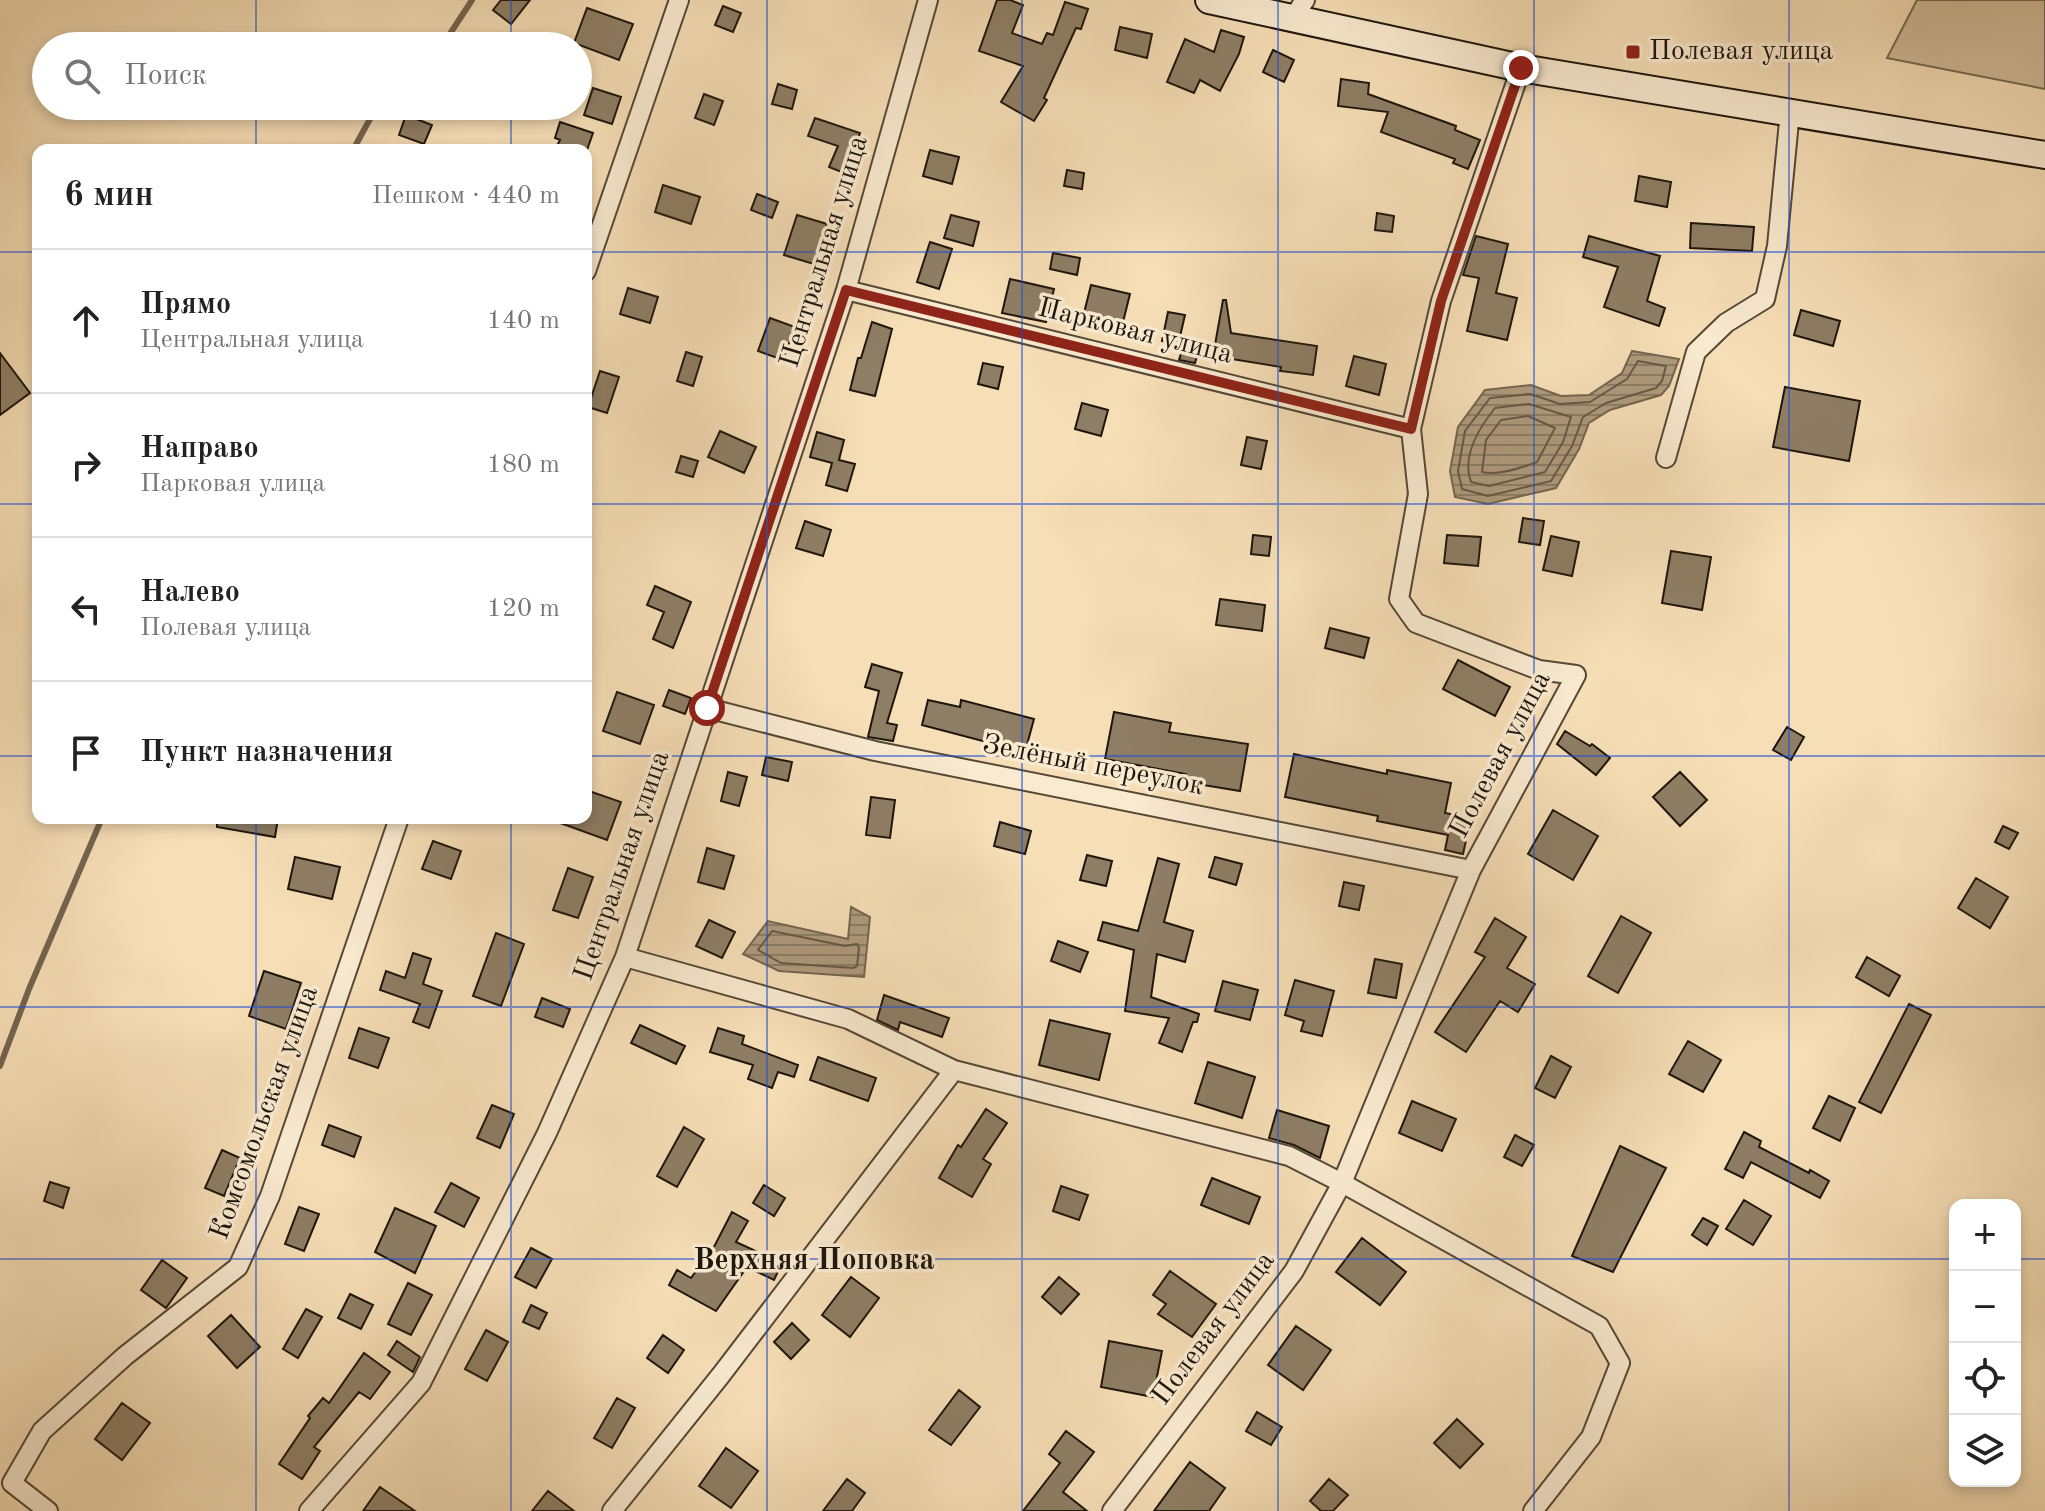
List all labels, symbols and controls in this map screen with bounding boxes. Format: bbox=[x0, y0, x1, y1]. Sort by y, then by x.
search box bbox=[32, 32, 592, 120]
place label: Полевая улица bbox=[1649, 38, 1833, 66]
marker: Полевая улица bbox=[1624, 43, 1642, 61]
route end bbox=[1503, 50, 1539, 86]
icon: search bbox=[60, 54, 104, 98]
text: Поиск bbox=[124, 61, 207, 91]
street label: Центральная улица bbox=[776, 132, 874, 371]
text: 6 мин bbox=[64, 179, 154, 213]
text: Пешком · 440 m bbox=[372, 183, 560, 209]
text: Прямо bbox=[140, 290, 231, 320]
street label: Парковая улица bbox=[1035, 294, 1235, 370]
icon: ahead bbox=[64, 299, 108, 343]
text: 140 m bbox=[487, 308, 560, 334]
text: Центральная улица bbox=[140, 327, 364, 353]
text: Направо bbox=[140, 434, 259, 464]
icon: right bbox=[64, 443, 108, 487]
text: 180 m bbox=[487, 452, 560, 478]
text: Парковая улица bbox=[140, 471, 325, 497]
text: Налево bbox=[140, 578, 240, 608]
icon: left bbox=[64, 587, 108, 631]
text: 120 m bbox=[487, 596, 560, 622]
text: Полевая улица bbox=[140, 615, 311, 641]
street label: Полевая улица bbox=[1445, 667, 1557, 843]
route start bbox=[689, 690, 725, 726]
icon: arrive bbox=[64, 731, 108, 775]
street label: Зелёный переулок bbox=[980, 731, 1206, 801]
text: Пункт назначения bbox=[140, 738, 393, 768]
street label: Центральная улица bbox=[571, 747, 676, 985]
street label: Комсомольская улица bbox=[206, 982, 324, 1244]
map controls bbox=[1949, 1199, 2021, 1487]
button: + bbox=[1949, 1199, 2021, 1271]
district label: Верхняя Поповка bbox=[693, 1246, 935, 1276]
street label: Полевая улица bbox=[1147, 1247, 1281, 1411]
button: − bbox=[1949, 1271, 2021, 1343]
button: locate bbox=[1949, 1343, 2021, 1415]
button: layers bbox=[1949, 1415, 2021, 1487]

